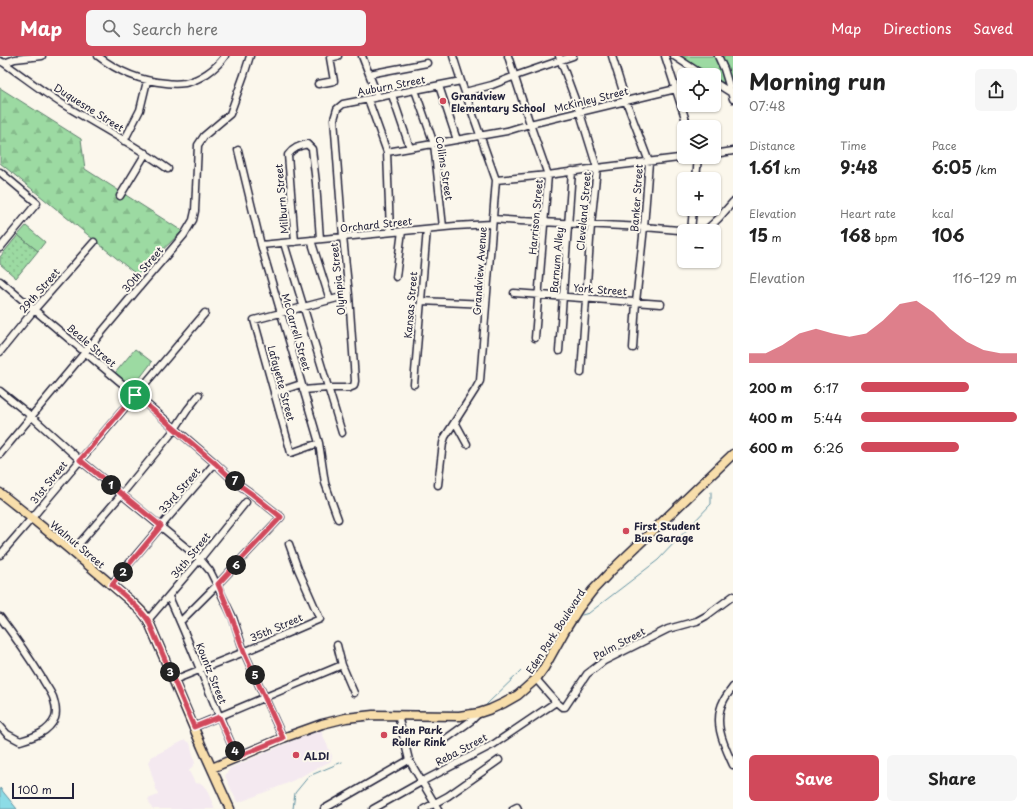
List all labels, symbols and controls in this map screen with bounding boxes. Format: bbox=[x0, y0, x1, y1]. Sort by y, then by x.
search box bbox=[86, 10, 366, 46]
text: Map bbox=[20, 14, 62, 42]
icon: search bbox=[100, 17, 122, 39]
text: Search here bbox=[132, 17, 218, 40]
text: Map bbox=[831, 18, 861, 39]
text: Directions bbox=[883, 18, 951, 39]
text: Saved bbox=[973, 18, 1013, 39]
text: Morning run bbox=[749, 64, 886, 97]
map controls bbox=[677, 68, 721, 268]
button: locate bbox=[677, 68, 721, 112]
button: share bbox=[975, 69, 1017, 111]
street label: Auburn Street bbox=[356, 71, 426, 99]
street label: Duquesne Street bbox=[51, 79, 127, 135]
street label: McKinley Street bbox=[552, 83, 630, 115]
place label: Grandview Elementary School bbox=[451, 88, 545, 115]
marker: Grandview Elementary School bbox=[438, 96, 448, 106]
text: 07:48 bbox=[749, 96, 786, 115]
button: layers bbox=[677, 120, 721, 164]
street label: Collins Street bbox=[433, 135, 457, 201]
text: Distance bbox=[749, 137, 795, 154]
text: Time bbox=[840, 137, 866, 154]
text: Pace bbox=[932, 137, 956, 154]
text: 1.61 bbox=[749, 154, 780, 180]
text: 9:48 bbox=[840, 154, 878, 180]
text: 6:05 bbox=[932, 154, 972, 180]
text: km bbox=[780, 161, 800, 178]
text: /km bbox=[972, 161, 997, 178]
street label: Milburn Street bbox=[270, 163, 292, 235]
street label: Banker Street bbox=[626, 164, 646, 232]
street label: Cleveland Street bbox=[572, 171, 594, 251]
button: + bbox=[677, 172, 721, 216]
street label: Harrison Street bbox=[524, 179, 546, 255]
text: Elevation bbox=[749, 205, 796, 222]
text: Heart rate bbox=[840, 205, 896, 222]
text: kcal bbox=[932, 205, 954, 222]
street label: Orchard Street bbox=[339, 213, 413, 235]
text: 15 bbox=[749, 222, 768, 248]
text: 168 bbox=[840, 222, 871, 248]
text: 106 bbox=[932, 222, 964, 248]
button: − bbox=[677, 224, 721, 268]
street label: Grandview Avenue bbox=[468, 226, 490, 316]
street label: Barnum Alley bbox=[546, 226, 566, 294]
text: m bbox=[768, 229, 782, 246]
text: bpm bbox=[871, 229, 897, 246]
street label: Olympia Street bbox=[326, 242, 349, 316]
street label: 30th Street bbox=[118, 243, 166, 295]
street label: 29th Street bbox=[15, 264, 63, 316]
text: Elevation bbox=[749, 268, 805, 287]
text: 116–129 m bbox=[952, 268, 1017, 287]
street label: Kansas Street bbox=[400, 271, 420, 339]
street label: York Street bbox=[573, 280, 627, 298]
street label: McCarrell Street bbox=[279, 291, 315, 373]
street label: Beale Street bbox=[64, 320, 120, 370]
street label: Lafayette Street bbox=[264, 344, 299, 423]
pin bbox=[118, 378, 152, 412]
text: 200 m bbox=[749, 378, 793, 397]
text: 6:17 bbox=[813, 378, 839, 397]
icon: arrive bbox=[124, 384, 146, 406]
text: 400 m bbox=[749, 408, 793, 427]
text: 5:44 bbox=[813, 408, 842, 427]
text: 600 m bbox=[749, 438, 793, 457]
text: 6:26 bbox=[813, 438, 844, 457]
street label: 31st Street bbox=[26, 457, 70, 507]
street label: 33rd Street bbox=[155, 464, 203, 516]
pin: 7 bbox=[225, 471, 245, 491]
text: 7 bbox=[232, 472, 238, 489]
pin: 1 bbox=[101, 475, 121, 495]
text: 1 bbox=[108, 476, 114, 493]
street label: Walnut Street bbox=[47, 517, 109, 571]
place label: First Student Bus Garage bbox=[634, 518, 700, 545]
marker: First Student Bus Garage bbox=[621, 526, 631, 536]
street label: 34th Street bbox=[167, 529, 213, 581]
pin: 6 bbox=[226, 555, 246, 575]
text: 6 bbox=[232, 556, 240, 573]
pin: 2 bbox=[113, 562, 133, 582]
text: 2 bbox=[119, 563, 127, 580]
street label: Eden Park Boulevard bbox=[522, 585, 588, 677]
street label: 35th Street bbox=[247, 609, 305, 645]
street label: Palm Street bbox=[590, 623, 648, 663]
street label: Kountz Street bbox=[193, 640, 231, 706]
pin: 3 bbox=[160, 662, 180, 682]
text: 3 bbox=[166, 663, 174, 680]
pin: 5 bbox=[245, 665, 265, 685]
text: 5 bbox=[251, 666, 259, 683]
place label: Eden Park Roller Rink bbox=[392, 722, 446, 749]
street label: Reba Street bbox=[432, 729, 490, 769]
marker: Eden Park Roller Rink bbox=[379, 730, 389, 740]
pin: 4 bbox=[225, 741, 245, 761]
text: 4 bbox=[231, 742, 239, 759]
place label: ALDI bbox=[303, 748, 329, 763]
marker: ALDI bbox=[291, 750, 301, 760]
button: Save bbox=[749, 755, 879, 801]
button: Share bbox=[887, 755, 1017, 801]
scale bar bbox=[12, 781, 74, 800]
text: 100 m bbox=[18, 781, 52, 798]

